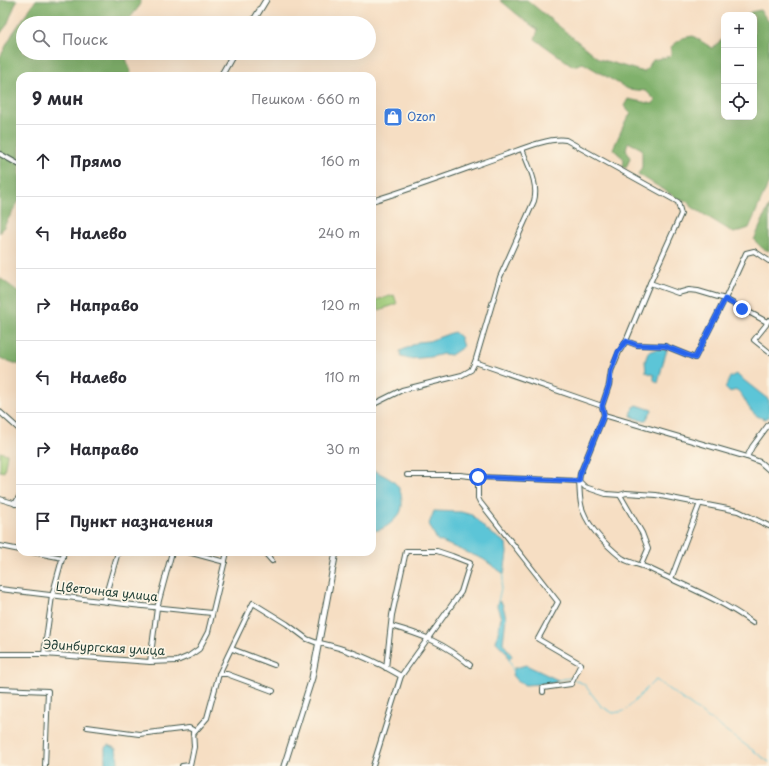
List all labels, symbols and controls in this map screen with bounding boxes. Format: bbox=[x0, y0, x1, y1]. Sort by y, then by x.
map controls bbox=[721, 12, 757, 120]
button: + bbox=[721, 12, 757, 48]
search box bbox=[16, 16, 376, 60]
icon: search bbox=[30, 27, 52, 49]
text: Поиск bbox=[62, 27, 108, 50]
button: − bbox=[721, 48, 757, 84]
button: locate bbox=[721, 84, 757, 120]
text: 9 мин bbox=[32, 85, 83, 111]
text: Пешком · 660 m bbox=[251, 89, 360, 108]
shop icon: Ozon bbox=[382, 106, 404, 128]
place label: Ozon bbox=[407, 107, 436, 125]
text: Прямо bbox=[70, 149, 121, 172]
icon: ahead bbox=[32, 150, 54, 172]
text: 160 m bbox=[321, 151, 360, 170]
text: Налево bbox=[70, 221, 127, 244]
icon: left bbox=[32, 222, 54, 244]
text: 240 m bbox=[318, 223, 360, 242]
text: Направо bbox=[70, 293, 139, 316]
icon: right bbox=[32, 294, 54, 316]
text: 120 m bbox=[321, 295, 360, 314]
route end bbox=[733, 300, 751, 318]
text: Налево bbox=[70, 365, 127, 388]
icon: left bbox=[32, 366, 54, 388]
text: 110 m bbox=[325, 367, 360, 386]
text: Направо bbox=[70, 437, 139, 460]
icon: right bbox=[32, 438, 54, 460]
text: 30 m bbox=[326, 439, 360, 458]
route start bbox=[469, 468, 487, 486]
text: Пункт назначения bbox=[70, 509, 213, 532]
icon: arrive bbox=[32, 510, 54, 532]
street label: Цветочная улица bbox=[55, 577, 159, 605]
street label: Эдинбургская улица bbox=[43, 635, 166, 659]

